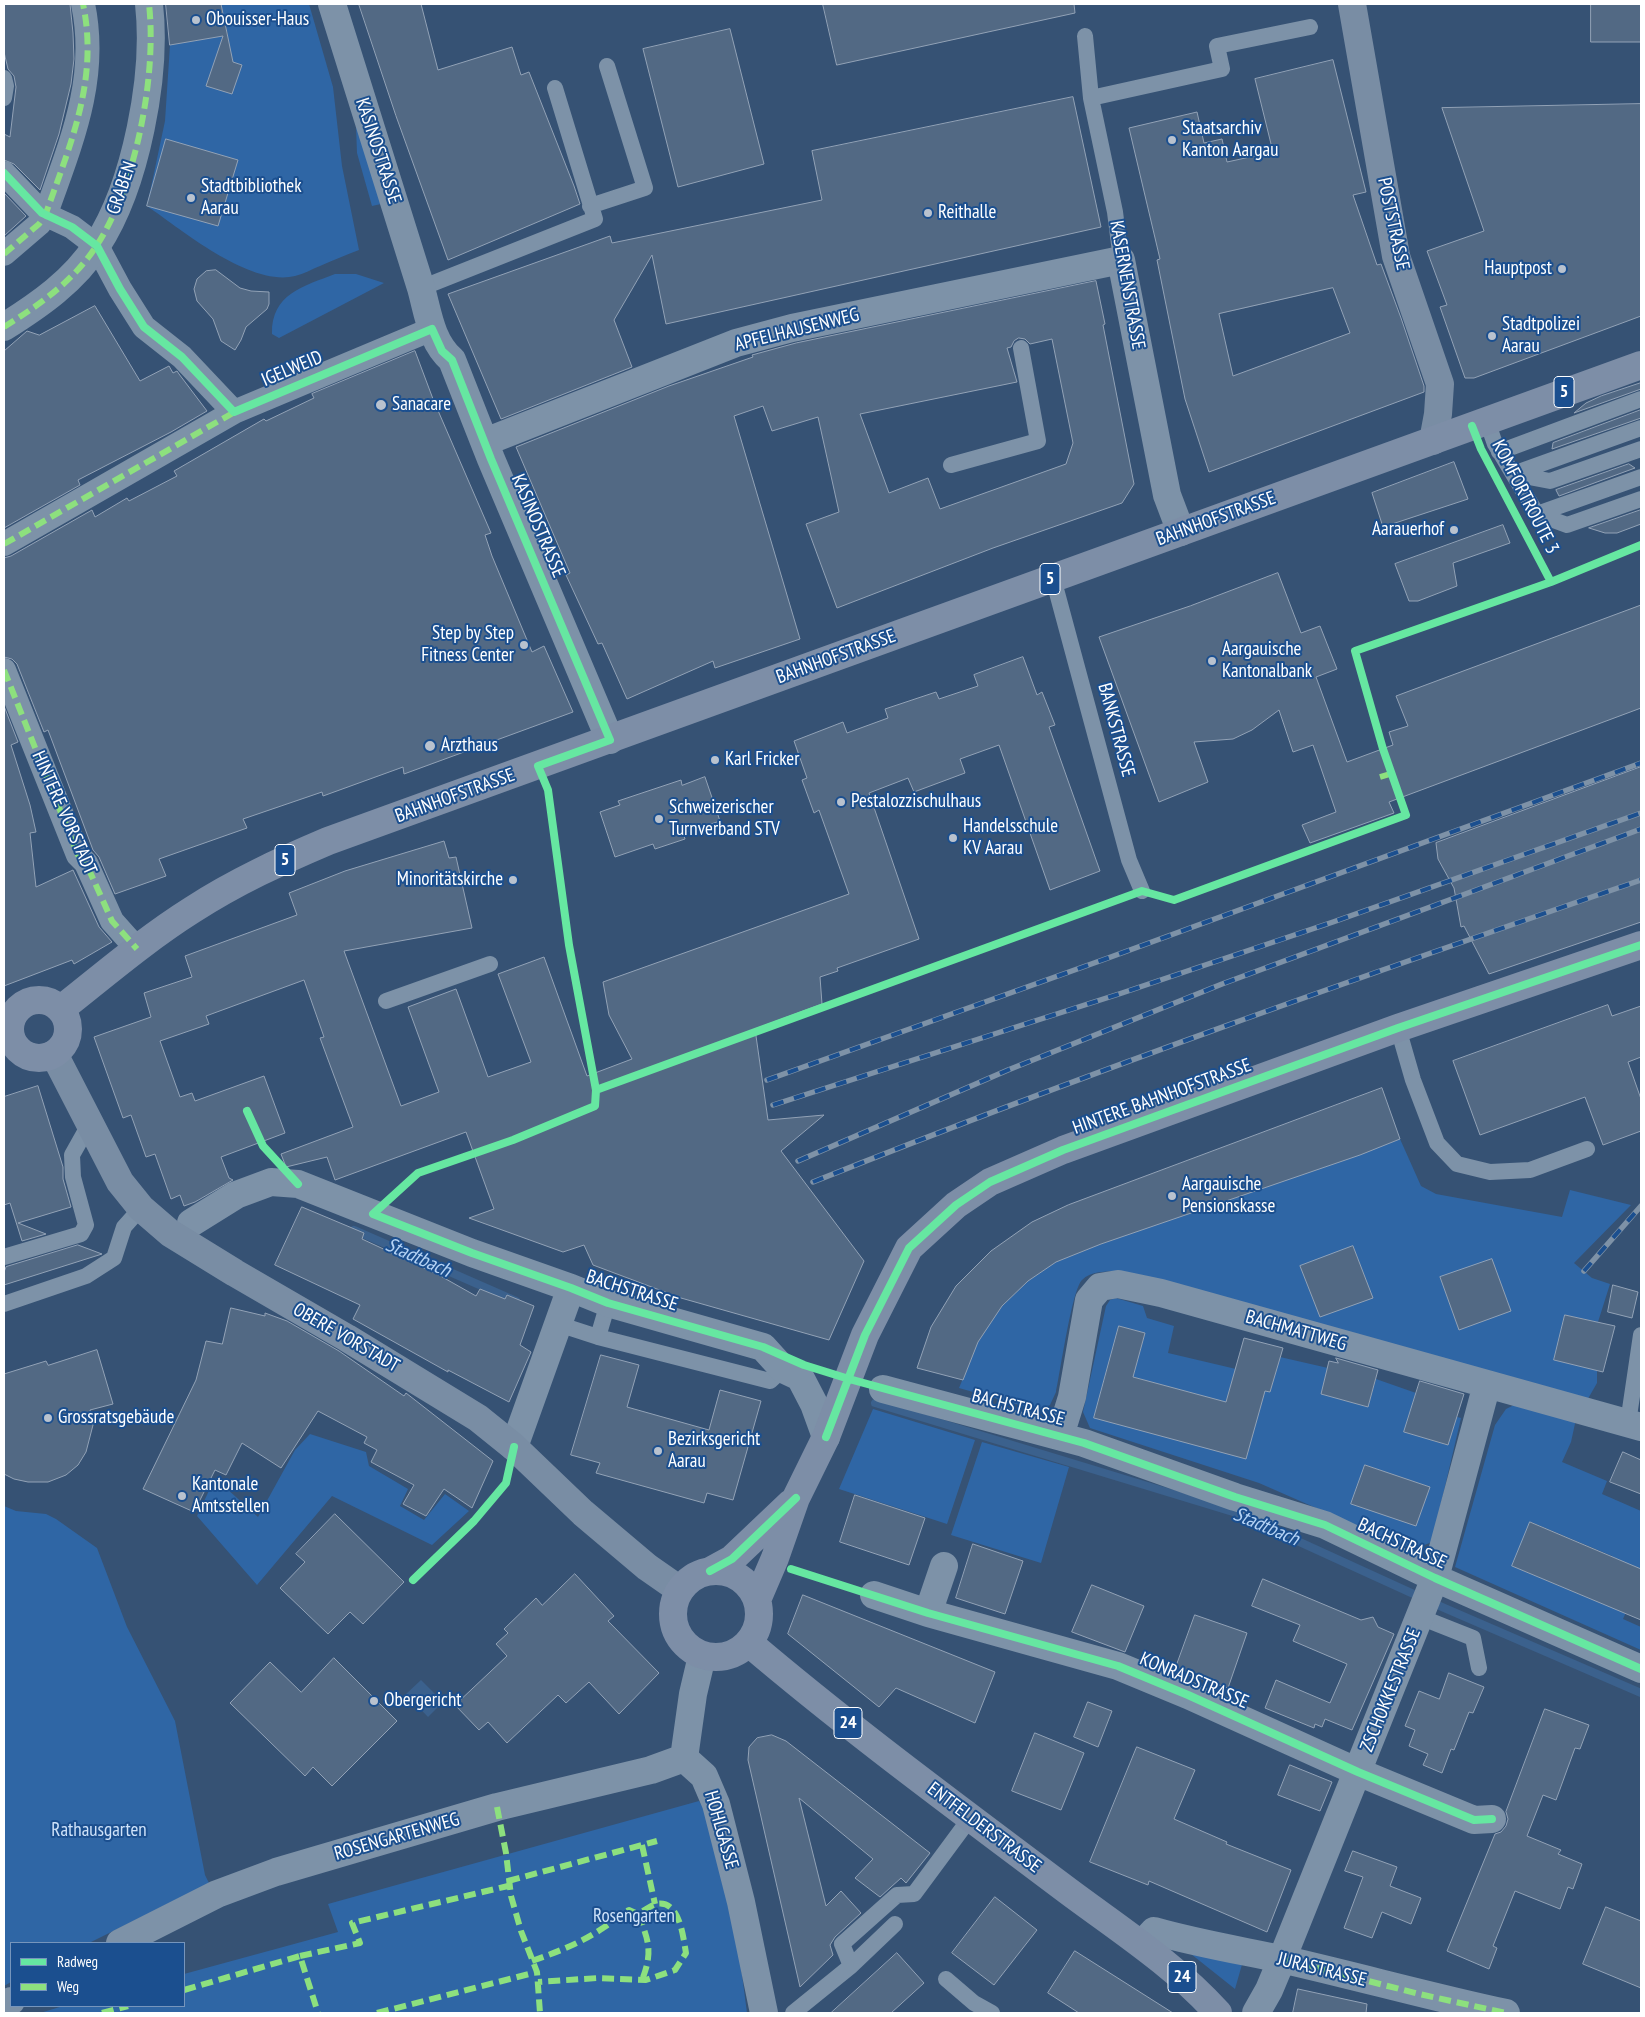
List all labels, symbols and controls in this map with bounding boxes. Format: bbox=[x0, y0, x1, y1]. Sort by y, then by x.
place label: Obouisser-Haus bbox=[206, 9, 309, 31]
marker: Obouisser-Haus bbox=[190, 14, 202, 26]
street label: KASINOSTRASSE bbox=[350, 95, 406, 207]
place label: Staatsarchiv Kanton Aargau bbox=[1182, 118, 1278, 162]
marker: Staatsarchiv Kanton Aargau bbox=[1166, 134, 1178, 146]
street label: GRABEN bbox=[102, 159, 142, 217]
place label: Stadtbibliothek Aarau bbox=[201, 176, 302, 220]
street label: POSTSTRASSE bbox=[1372, 176, 1414, 272]
marker: Stadtbibliothek Aarau bbox=[185, 192, 197, 204]
place label: Reithalle bbox=[938, 202, 996, 224]
marker: Reithalle bbox=[922, 207, 934, 219]
street label: KASERNENSTRASSE bbox=[1104, 219, 1150, 351]
place label: Hauptpost bbox=[1484, 258, 1552, 280]
marker: Hauptpost bbox=[1556, 263, 1568, 275]
street label: APFELHAUSENWEG bbox=[732, 304, 862, 356]
place label: Stadtpolizei Aarau bbox=[1502, 314, 1580, 358]
marker: Stadtpolizei Aarau bbox=[1486, 330, 1498, 342]
street label: IGELWEID bbox=[258, 346, 326, 392]
road number: 5 bbox=[1554, 377, 1574, 408]
place label: Sanacare bbox=[392, 394, 451, 416]
marker: Sanacare bbox=[374, 398, 388, 412]
street label: KOMFORTROUTE 3 bbox=[1487, 436, 1563, 558]
street label: KASINOSTRASSE bbox=[506, 471, 570, 581]
street label: BAHNHOFSTRASSE bbox=[1153, 487, 1279, 551]
place label: Aarauerhof bbox=[1372, 519, 1444, 541]
marker: Aarauerhof bbox=[1448, 524, 1460, 536]
road number: 5 bbox=[1040, 564, 1060, 594]
place label: Step by Step Fitness Center bbox=[421, 623, 514, 667]
street label: BAHNHOFSTRASSE bbox=[773, 625, 899, 689]
marker: Step by Step Fitness Center bbox=[518, 639, 530, 651]
place label: Aargauische Kantonalbank bbox=[1222, 639, 1312, 683]
marker: Aargauische Kantonalbank bbox=[1206, 655, 1218, 667]
street label: BANKSTRASSE bbox=[1093, 681, 1139, 779]
place label: Arzthaus bbox=[441, 735, 498, 757]
marker: Arzthaus bbox=[423, 739, 437, 753]
street label: HINTERE VORSTADT bbox=[27, 748, 101, 878]
place label: Karl Fricker bbox=[725, 749, 799, 771]
marker: Karl Fricker bbox=[709, 754, 721, 766]
street label: BAHNHOFSTRASSE bbox=[392, 764, 518, 828]
place label: Pestalozzischulhaus bbox=[851, 791, 981, 813]
marker: Pestalozzischulhaus bbox=[835, 796, 847, 808]
place label: Schweizerischer Turnverband STV bbox=[669, 797, 780, 841]
marker: Schweizerischer Turnverband STV bbox=[653, 813, 665, 825]
place label: Handelsschule KV Aarau bbox=[963, 816, 1058, 860]
marker: Handelsschule KV Aarau bbox=[947, 832, 959, 844]
road number: 5 bbox=[275, 844, 295, 876]
place label: Minoritätskirche bbox=[397, 869, 503, 891]
marker: Minoritätskirche bbox=[507, 874, 519, 886]
street label: HINTERE BAHNHOFSTRASSE bbox=[1070, 1054, 1254, 1140]
place label: Aargauische Pensionskasse bbox=[1182, 1174, 1275, 1218]
marker: Aargauische Pensionskasse bbox=[1166, 1190, 1178, 1202]
water label: Stadtbach bbox=[382, 1233, 454, 1283]
street label: BACHSTRASSE bbox=[583, 1265, 681, 1317]
street label: OBERE VORSTADT bbox=[289, 1298, 403, 1378]
street label: BACHMATTWEG bbox=[1243, 1306, 1349, 1356]
street label: BACHSTRASSE bbox=[969, 1385, 1067, 1431]
place label: Grossratsgebäude bbox=[58, 1407, 174, 1429]
marker: Grossratsgebäude bbox=[42, 1412, 54, 1424]
place label: Bezirksgericht Aarau bbox=[668, 1429, 760, 1473]
marker: Bezirksgericht Aarau bbox=[652, 1445, 664, 1457]
place label: Kantonale Amtsstellen bbox=[192, 1474, 269, 1518]
marker: Kantonale Amtsstellen bbox=[176, 1490, 188, 1502]
water label: Stadtbach bbox=[1230, 1503, 1302, 1551]
street label: BACHSTRASSE bbox=[1354, 1514, 1450, 1574]
street label: ZSCHOKKESTRASSE bbox=[1356, 1625, 1426, 1755]
street label: KONRADSTRASSE bbox=[1136, 1648, 1252, 1714]
place label: Obergericht bbox=[384, 1690, 461, 1712]
marker: Obergericht bbox=[368, 1695, 380, 1707]
road number: 24 bbox=[834, 1708, 862, 1739]
street label: ENTFELDERSTRASSE bbox=[923, 1778, 1045, 1878]
street label: HOHLGASSE bbox=[699, 1788, 743, 1872]
street label: ROSENGARTENWEG bbox=[332, 1808, 462, 1866]
park label: Rathausgarten bbox=[51, 1820, 147, 1842]
park label: Rosengarten bbox=[593, 1906, 675, 1928]
legend bbox=[10, 1942, 185, 2007]
street label: JURASTRASSE bbox=[1275, 1948, 1369, 1992]
text: Radweg bbox=[57, 1952, 98, 1971]
road number: 24 bbox=[1168, 1961, 1196, 1992]
text: Weg bbox=[57, 1977, 79, 1996]

